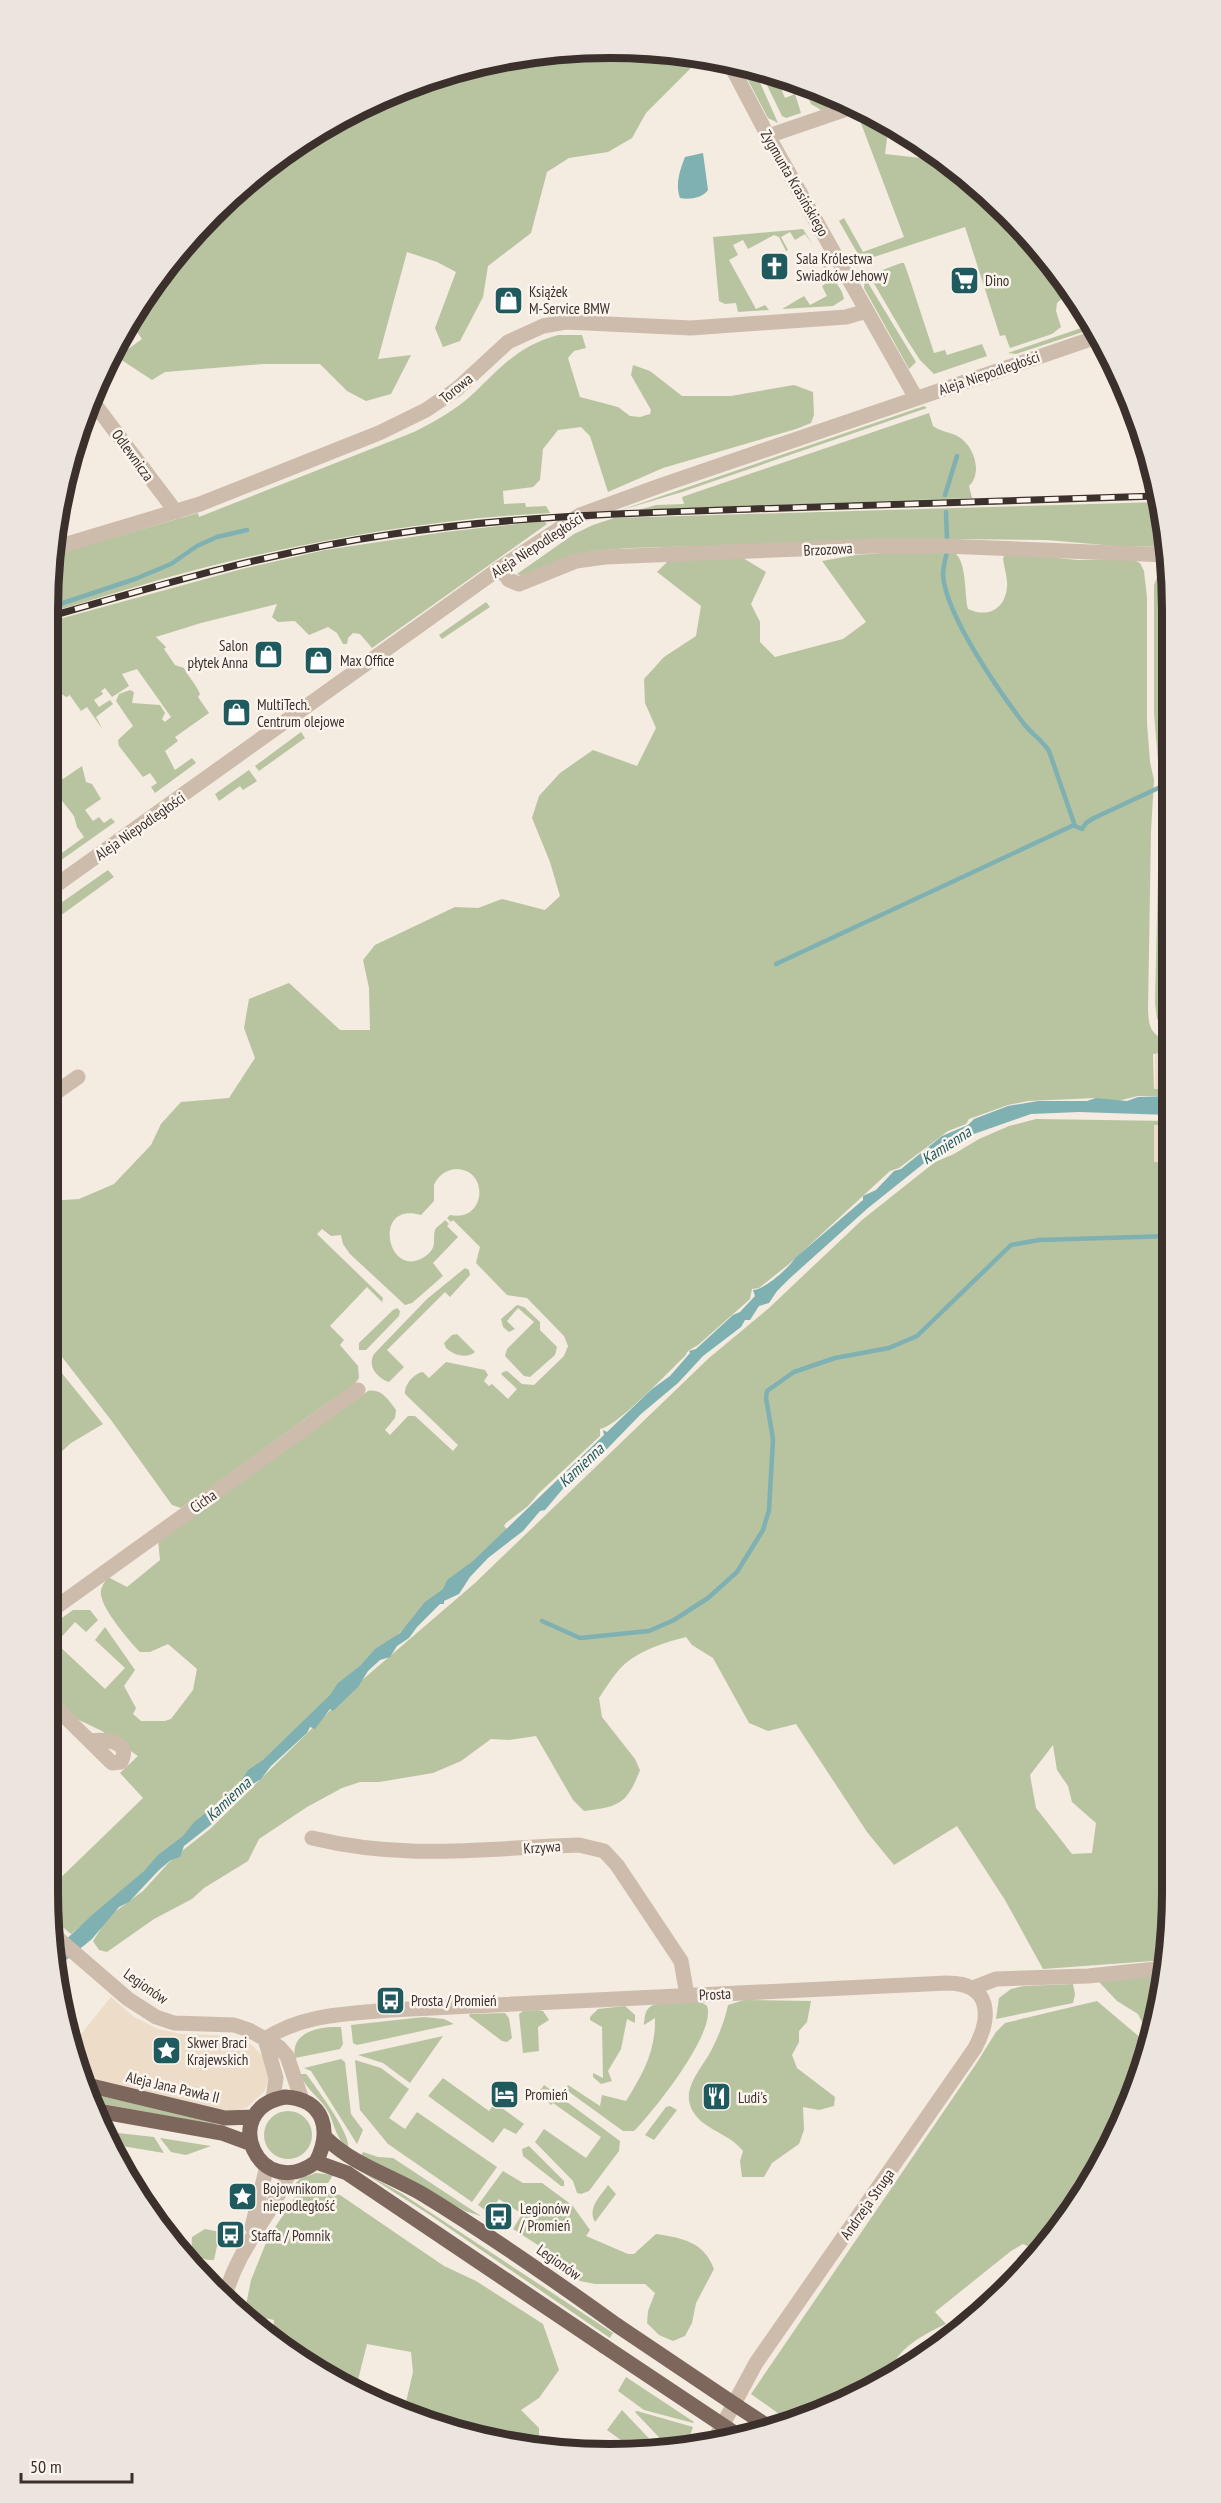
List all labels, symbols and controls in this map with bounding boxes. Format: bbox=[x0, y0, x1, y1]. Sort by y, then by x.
street label: Zygmunta Krasińskiego bbox=[757, 126, 833, 240]
place label: Sala Królestwa Swiadków Jehowy bbox=[796, 249, 889, 285]
church icon: Sala Królestwa Swiadków Jehowy bbox=[759, 251, 791, 283]
supermarket icon: Dino bbox=[948, 264, 980, 296]
place label: Dino bbox=[985, 271, 1009, 290]
place label: Książek M-Service BMW bbox=[529, 282, 610, 318]
shop icon: Książek M-Service BMW bbox=[492, 284, 524, 316]
street label: Aleja Niepodległości bbox=[936, 347, 1042, 399]
street label: Torowa bbox=[436, 369, 476, 407]
street label: Odlewnicza bbox=[108, 425, 158, 485]
street label: Aleja Niepodległości bbox=[487, 508, 587, 582]
street label: Brzozowa bbox=[803, 538, 853, 560]
place label: Salon płytek Anna bbox=[188, 636, 248, 672]
shop icon: Salon płytek Anna bbox=[253, 638, 285, 670]
shop icon: Max Office bbox=[303, 644, 335, 676]
place label: Max Office bbox=[340, 651, 394, 670]
place label: MultiTech. Centrum olejowe bbox=[257, 695, 345, 731]
shop icon: MultiTech. Centrum olejowe bbox=[220, 697, 252, 729]
street label: Aleja Niepodległości bbox=[91, 788, 189, 864]
water label: Kamienna bbox=[918, 1121, 976, 1168]
water label: Kamienna bbox=[554, 1438, 609, 1491]
street label: Cicha bbox=[186, 1485, 220, 1517]
water label: Kamienna bbox=[201, 1772, 256, 1825]
street label: Krzywa bbox=[523, 1836, 561, 1858]
street label: Legionów bbox=[120, 1964, 172, 2008]
bus stop icon: Prosta / Promień bbox=[374, 1984, 406, 2016]
street label: Prosta bbox=[698, 1984, 732, 2004]
place label: Prosta / Promień bbox=[411, 1991, 497, 2010]
place label: Skwer Braci Krajewskich bbox=[187, 2033, 248, 2069]
place icon: Skwer Braci Krajewskich bbox=[150, 2035, 182, 2067]
street label: Aleja Jana Pawła II bbox=[124, 2067, 222, 2107]
hotel icon: Promień bbox=[488, 2078, 520, 2110]
restaurant icon: Ludi's bbox=[701, 2081, 733, 2113]
place label: Promień bbox=[525, 2085, 568, 2104]
place label: Ludi's bbox=[738, 2088, 767, 2107]
street label: Andrzeja Struga bbox=[836, 2165, 898, 2243]
place label: Bojownikom o niepodległość bbox=[263, 2179, 336, 2215]
place icon: Bojownikom o niepodległość bbox=[226, 2181, 258, 2213]
place label: Legionów / Promień bbox=[519, 2199, 570, 2235]
bus stop icon: Legionów / Promień bbox=[483, 2201, 515, 2233]
bus stop icon: Staffa / Pomnik bbox=[214, 2219, 246, 2251]
place label: Staffa / Pomnik bbox=[251, 2226, 330, 2245]
street label: Legionów bbox=[533, 2240, 585, 2284]
scale bar bbox=[21, 2446, 132, 2484]
text: 50 m bbox=[30, 2455, 62, 2478]

